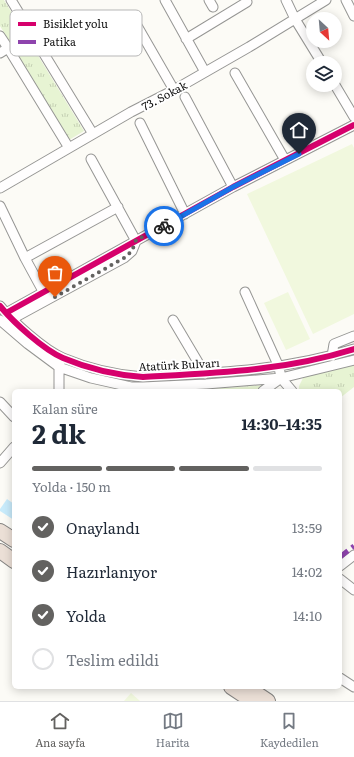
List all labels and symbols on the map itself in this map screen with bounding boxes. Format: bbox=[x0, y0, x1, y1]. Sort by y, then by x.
legend bbox=[10, 10, 142, 56]
north arrow bbox=[306, 12, 342, 48]
text: Bisiklet yolu bbox=[43, 15, 108, 31]
text: Patika bbox=[43, 33, 76, 49]
street label: 73. Sokak bbox=[138, 76, 190, 114]
pin bbox=[282, 113, 316, 154]
courier bbox=[144, 206, 184, 246]
pin bbox=[38, 256, 72, 297]
street label: Atatürk Bulvarı bbox=[138, 354, 220, 374]

